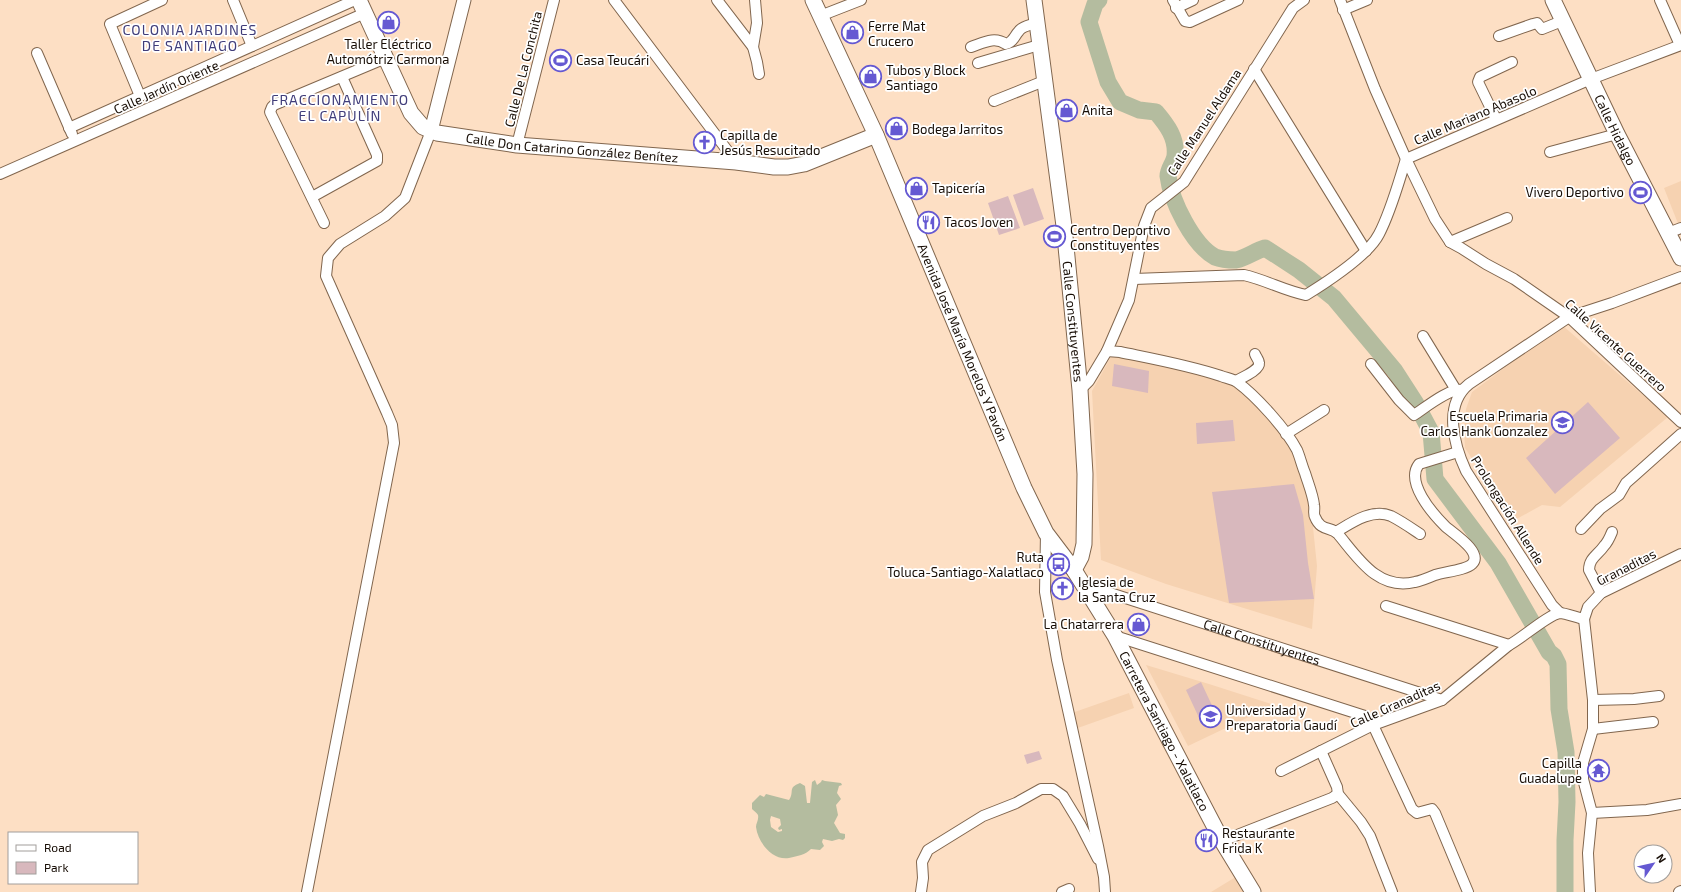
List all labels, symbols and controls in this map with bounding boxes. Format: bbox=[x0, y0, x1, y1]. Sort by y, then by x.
shop icon: Taller Eléctrico Automótriz Carmona bbox=[375, 9, 401, 35]
street label: Calle De La Conchita bbox=[501, 9, 545, 129]
place label: Ferre Mat Crucero bbox=[868, 18, 925, 49]
shop icon: Ferre Mat Crucero bbox=[840, 20, 866, 46]
district label: COLONIA JARDINES DE SANTIAGO bbox=[123, 21, 257, 54]
place label: Taller Eléctrico Automótriz Carmona bbox=[327, 36, 449, 67]
sports icon: Casa Teucári bbox=[547, 47, 573, 73]
place label: Casa Teucári bbox=[576, 52, 649, 68]
street label: Calle Jardín Oriente bbox=[111, 57, 221, 117]
place label: Tubos y Block Santiago bbox=[886, 62, 966, 93]
shop icon: Tubos y Block Santiago bbox=[858, 64, 884, 90]
street label: Calle Manuel Aldama bbox=[1164, 66, 1244, 178]
street label: Calle Mariano Abasolo bbox=[1411, 82, 1539, 148]
district label: FRACCIONAMIENTO EL CAPULÍN bbox=[271, 91, 409, 124]
street label: Calle Hidalgo bbox=[1591, 92, 1640, 168]
shop icon: Anita bbox=[1053, 97, 1079, 123]
place label: Anita bbox=[1082, 102, 1113, 118]
shop icon: Bodega Jarritos bbox=[884, 116, 910, 142]
place label: Bodega Jarritos bbox=[912, 121, 1003, 137]
place label: Capilla de Jesús Resucitado bbox=[720, 127, 820, 158]
street label: Calle Don Catarino González Benítez bbox=[465, 129, 679, 165]
church icon: Capilla de Jesús Resucitado bbox=[691, 129, 717, 155]
shop icon: Tapicería bbox=[903, 175, 929, 201]
sports icon: Vivero Deportivo bbox=[1627, 179, 1653, 205]
place label: Tapicería bbox=[932, 180, 985, 196]
place label: Vivero Deportivo bbox=[1526, 184, 1624, 200]
restaurant icon: Tacos Joven bbox=[915, 209, 941, 235]
place label: Tacos Joven bbox=[944, 214, 1013, 230]
place label: Centro Deportivo Constituyentes bbox=[1070, 222, 1170, 253]
sports icon: Centro Deportivo Constituyentes bbox=[1041, 224, 1067, 250]
street label: Avenida José María Morelos Y Pavón bbox=[914, 241, 1012, 444]
street label: Calle Constituyentes bbox=[1059, 260, 1087, 383]
street label: Calle Vicente Guerrero bbox=[1562, 295, 1670, 395]
place label: Escuela Primaria Carlos Hank Gonzalez bbox=[1420, 408, 1548, 439]
school or university icon: Escuela Primaria Carlos Hank Gonzalez bbox=[1550, 410, 1576, 436]
street label: Prolongación Allende bbox=[1468, 453, 1548, 567]
street label: Granaditas bbox=[1594, 545, 1658, 589]
place label: Ruta Toluca-Santiago-Xalatlaco bbox=[887, 549, 1044, 580]
bus stop icon: Ruta Toluca-Santiago-Xalatlaco bbox=[1046, 551, 1072, 577]
place label: Iglesia de la Santa Cruz bbox=[1078, 574, 1156, 605]
church icon: Iglesia de la Santa Cruz bbox=[1050, 576, 1076, 602]
shop icon: La Chatarrera bbox=[1126, 611, 1152, 637]
place label: La Chatarrera bbox=[1044, 616, 1124, 632]
street label: Calle Constituyentes bbox=[1202, 616, 1322, 668]
street label: Carretera Santiago - Xalatlaco bbox=[1116, 648, 1213, 814]
street label: Calle Granaditas bbox=[1348, 677, 1442, 731]
place label: Universidad y Preparatoria Gaudí bbox=[1226, 702, 1338, 733]
school or university icon: Universidad y Preparatoria Gaudí bbox=[1197, 704, 1223, 730]
place label: Capilla Guadalupe bbox=[1519, 755, 1582, 786]
temple icon: Capilla Guadalupe bbox=[1585, 757, 1611, 783]
place label: Restaurante Frida K bbox=[1222, 825, 1295, 856]
restaurant icon: Restaurante Frida K bbox=[1193, 827, 1219, 853]
legend bbox=[8, 832, 138, 884]
text: Road bbox=[44, 840, 72, 854]
north arrow bbox=[1633, 844, 1673, 884]
text: N bbox=[1654, 851, 1669, 865]
text: Park bbox=[44, 860, 69, 874]

